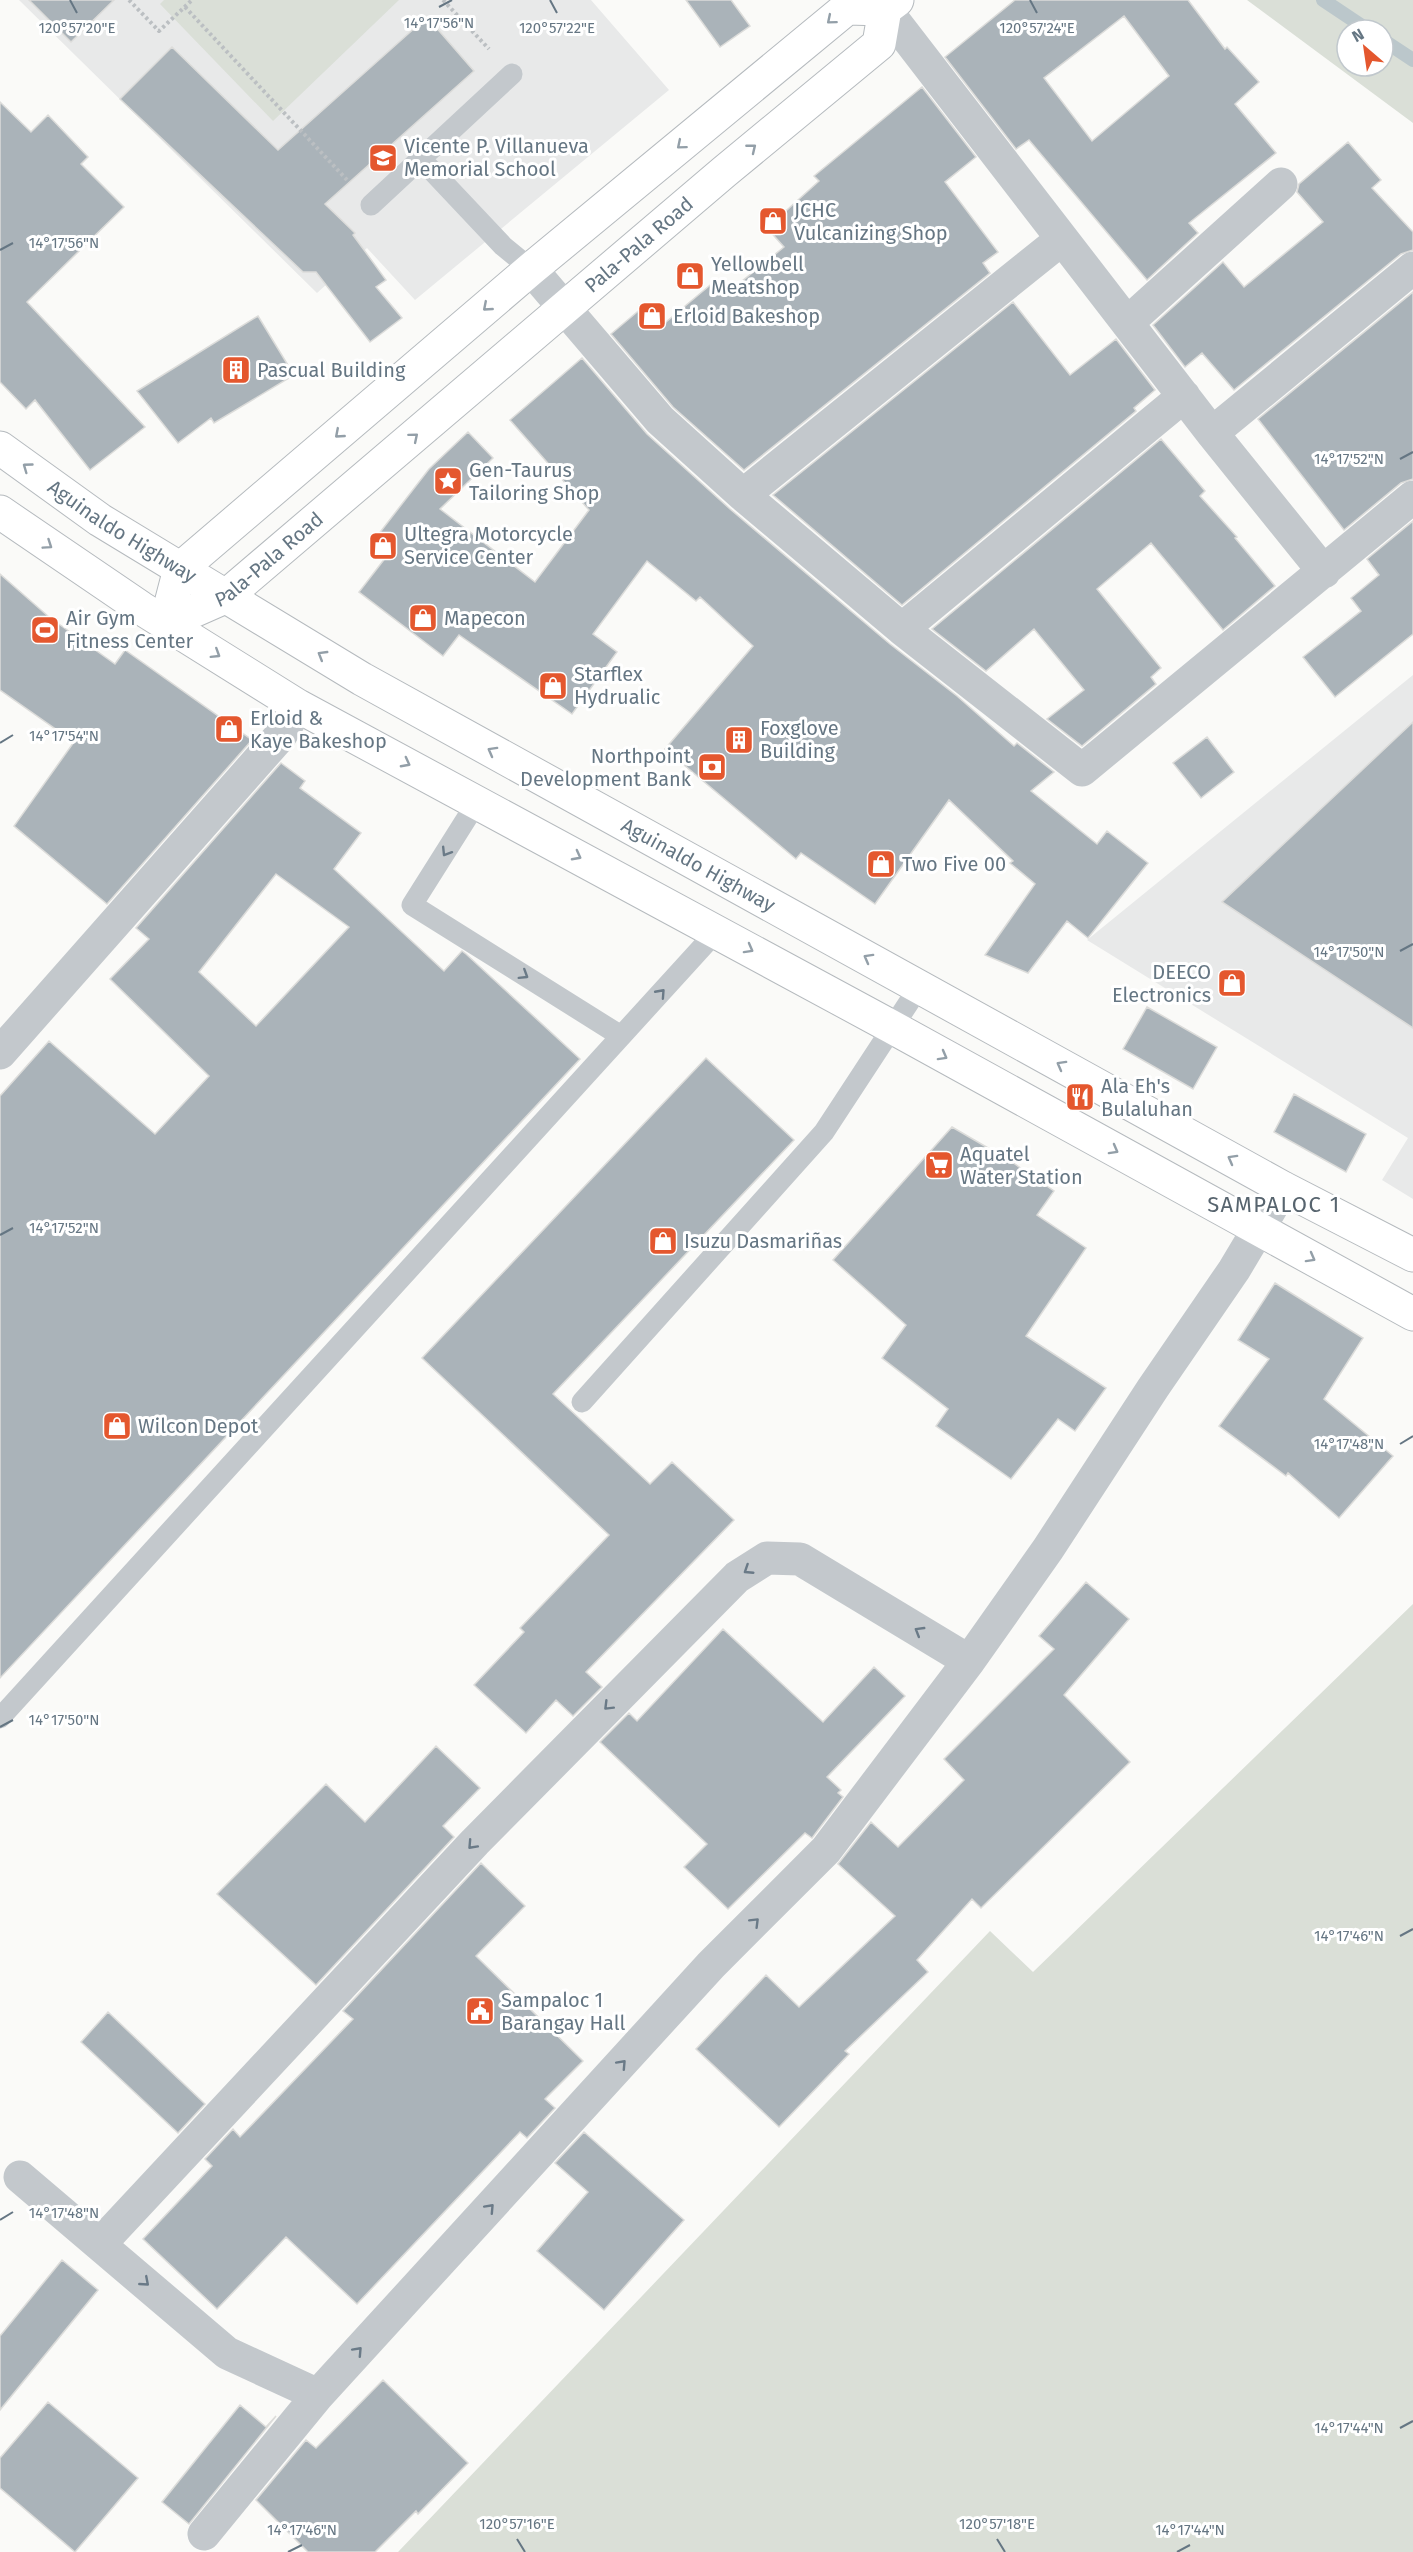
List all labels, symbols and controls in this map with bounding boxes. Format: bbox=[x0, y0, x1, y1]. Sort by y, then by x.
one-way arrow bbox=[827, 13, 838, 24]
text: 14°17'56"N bbox=[404, 14, 474, 32]
north arrow bbox=[1335, 18, 1395, 78]
text: 120°57'20"E bbox=[38, 19, 116, 37]
text: 120°57'22"E bbox=[519, 19, 595, 37]
text: 120°57'24"E bbox=[999, 19, 1075, 37]
text: N bbox=[1349, 24, 1367, 46]
place label: Vicente P. Villanueva Memorial School bbox=[404, 134, 589, 181]
one-way arrow bbox=[677, 137, 688, 148]
school or university icon: Vicente P. Villanueva Memorial School bbox=[367, 142, 399, 174]
one-way arrow bbox=[745, 145, 756, 156]
street label: Pala-Pala Road bbox=[580, 192, 698, 298]
place label: JCHC Vulcanizing Shop bbox=[794, 198, 948, 245]
shop icon: JCHC Vulcanizing Shop bbox=[757, 205, 789, 237]
text: 14°17'56"N bbox=[29, 234, 99, 252]
place label: Yellowbell Meatshop bbox=[711, 252, 804, 299]
shop icon: Yellowbell Meatshop bbox=[674, 260, 706, 292]
one-way arrow bbox=[483, 299, 494, 310]
shop icon: Erloid Bakeshop bbox=[636, 300, 668, 332]
place label: Erloid Bakeshop bbox=[673, 304, 820, 328]
building icon: Pascual Building bbox=[220, 354, 252, 386]
place label: Pascual Building bbox=[257, 358, 406, 382]
one-way arrow bbox=[335, 427, 346, 438]
one-way arrow bbox=[407, 433, 418, 444]
text: 14°17'52"N bbox=[1314, 450, 1384, 468]
place label: Gen-Taurus Tailoring Shop bbox=[469, 458, 599, 505]
one-way arrow bbox=[22, 464, 33, 475]
place icon: Gen-Taurus Tailoring Shop bbox=[432, 465, 464, 497]
street label: Aguinaldo Highway bbox=[43, 474, 201, 588]
street label: Pala-Pala Road bbox=[211, 507, 328, 612]
place label: Ultegra Motorcycle Service Center bbox=[404, 522, 573, 569]
shop icon: Ultegra Motorcycle Service Center bbox=[367, 530, 399, 562]
one-way arrow bbox=[42, 538, 53, 549]
shop icon: Mapecon bbox=[407, 602, 439, 634]
place label: Air Gym Fitness Center bbox=[66, 606, 194, 653]
place label: Mapecon bbox=[444, 606, 526, 630]
sports icon: Air Gym Fitness Center bbox=[29, 614, 61, 646]
one-way arrow bbox=[210, 647, 220, 659]
one-way arrow bbox=[318, 651, 328, 662]
place label: Starflex Hydrualic bbox=[574, 662, 660, 709]
shop icon: Starflex Hydrualic bbox=[537, 670, 569, 702]
place label: Erloid & Kaye Bakeshop bbox=[250, 706, 387, 753]
shop icon: Erloid & Kaye Bakeshop bbox=[213, 713, 245, 745]
place label: Foxglove Building bbox=[760, 716, 839, 763]
building icon: Foxglove Building bbox=[723, 724, 755, 756]
text: 14°17'54"N bbox=[29, 727, 99, 745]
place label: Northpoint Development Bank bbox=[520, 744, 692, 791]
one-way arrow bbox=[488, 747, 498, 758]
bank icon: Northpoint Development Bank bbox=[696, 751, 728, 783]
one-way arrow bbox=[399, 756, 410, 767]
street label: Aguinaldo Highway bbox=[617, 813, 780, 917]
one-way arrow bbox=[442, 846, 454, 856]
shop icon: Two Five 00 bbox=[865, 848, 897, 880]
one-way arrow bbox=[571, 849, 581, 860]
place label: Two Five 00 bbox=[902, 852, 1006, 876]
one-way arrow bbox=[742, 942, 753, 953]
text: 14°17'50"N bbox=[1314, 943, 1384, 961]
one-way arrow bbox=[864, 954, 874, 966]
place label: DEECO Electronics bbox=[1112, 960, 1211, 1007]
shop icon: DEECO Electronics bbox=[1216, 967, 1248, 999]
one-way arrow bbox=[517, 968, 528, 979]
one-way arrow bbox=[654, 989, 665, 999]
one-way arrow bbox=[937, 1049, 948, 1060]
one-way arrow bbox=[1057, 1061, 1067, 1072]
place label: Ala Eh's Bulaluhan bbox=[1101, 1074, 1193, 1121]
restaurant icon: Ala Eh's Bulaluhan bbox=[1064, 1081, 1096, 1113]
place label: Aquatel Water Station bbox=[960, 1142, 1083, 1189]
one-way arrow bbox=[1108, 1143, 1118, 1154]
supermarket icon: Aquatel Water Station bbox=[923, 1149, 955, 1181]
one-way arrow bbox=[1227, 1155, 1238, 1166]
district label: SAMPALOC 1 bbox=[1207, 1191, 1341, 1218]
text: 14°17'52"N bbox=[29, 1219, 99, 1237]
shop icon: Isuzu Dasmariñas bbox=[647, 1225, 679, 1257]
place label: Isuzu Dasmariñas bbox=[684, 1229, 842, 1253]
one-way arrow bbox=[1304, 1251, 1315, 1262]
shop icon: Wilcon Depot bbox=[101, 1410, 133, 1442]
place label: Wilcon Depot bbox=[138, 1414, 259, 1438]
text: 14°17'48"N bbox=[1314, 1435, 1384, 1453]
one-way arrow bbox=[744, 1563, 755, 1574]
one-way arrow bbox=[915, 1626, 925, 1638]
one-way arrow bbox=[605, 1699, 615, 1710]
text: 14°17'50"N bbox=[29, 1711, 99, 1729]
one-way arrow bbox=[468, 1839, 479, 1849]
one-way arrow bbox=[747, 1918, 758, 1929]
text: 14°17'46"N bbox=[1314, 1927, 1384, 1945]
place label: Sampaloc 1 Barangay Hall bbox=[501, 1988, 626, 2035]
public building icon: Sampaloc 1 Barangay Hall bbox=[464, 1995, 496, 2027]
one-way arrow bbox=[615, 2061, 626, 2071]
text: 14°17'48"N bbox=[29, 2204, 99, 2222]
one-way arrow bbox=[483, 2204, 494, 2215]
one-way arrow bbox=[138, 2275, 149, 2286]
one-way arrow bbox=[351, 2348, 362, 2358]
text: 14°17'44"N bbox=[1314, 2419, 1384, 2437]
text: 120°57'16"E bbox=[479, 2515, 555, 2533]
text: 120°57'18"E bbox=[959, 2515, 1035, 2533]
text: 14°17'46"N bbox=[267, 2521, 337, 2539]
text: 14°17'44"N bbox=[1155, 2521, 1225, 2539]

